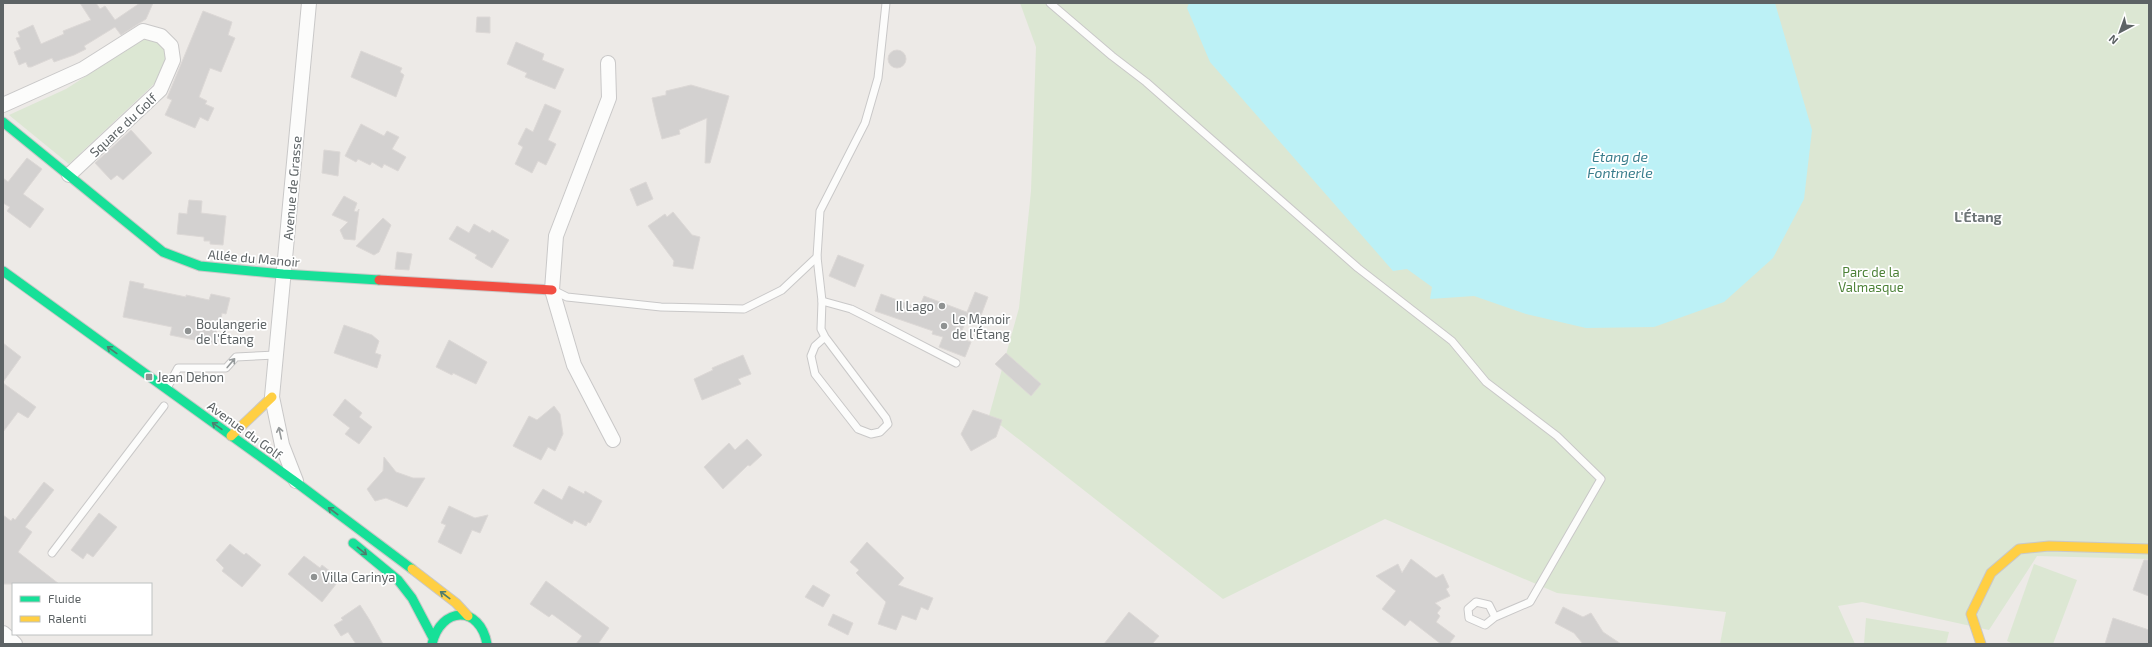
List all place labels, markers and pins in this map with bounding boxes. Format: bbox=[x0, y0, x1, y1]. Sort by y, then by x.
place label: Il Lago bbox=[896, 298, 934, 314]
marker: Il Lago bbox=[937, 301, 947, 311]
place label: Le Manoir de l'Étang bbox=[952, 311, 1010, 342]
place label: Boulangerie de l'Étang bbox=[196, 316, 267, 347]
marker: Le Manoir de l'Étang bbox=[939, 321, 949, 331]
marker: Boulangerie de l'Étang bbox=[183, 326, 193, 336]
place label: Jean Dehon bbox=[157, 369, 224, 385]
marker: Jean Dehon bbox=[144, 372, 154, 382]
place label: Villa Carinya bbox=[322, 569, 395, 585]
marker: Villa Carinya bbox=[309, 572, 319, 582]

